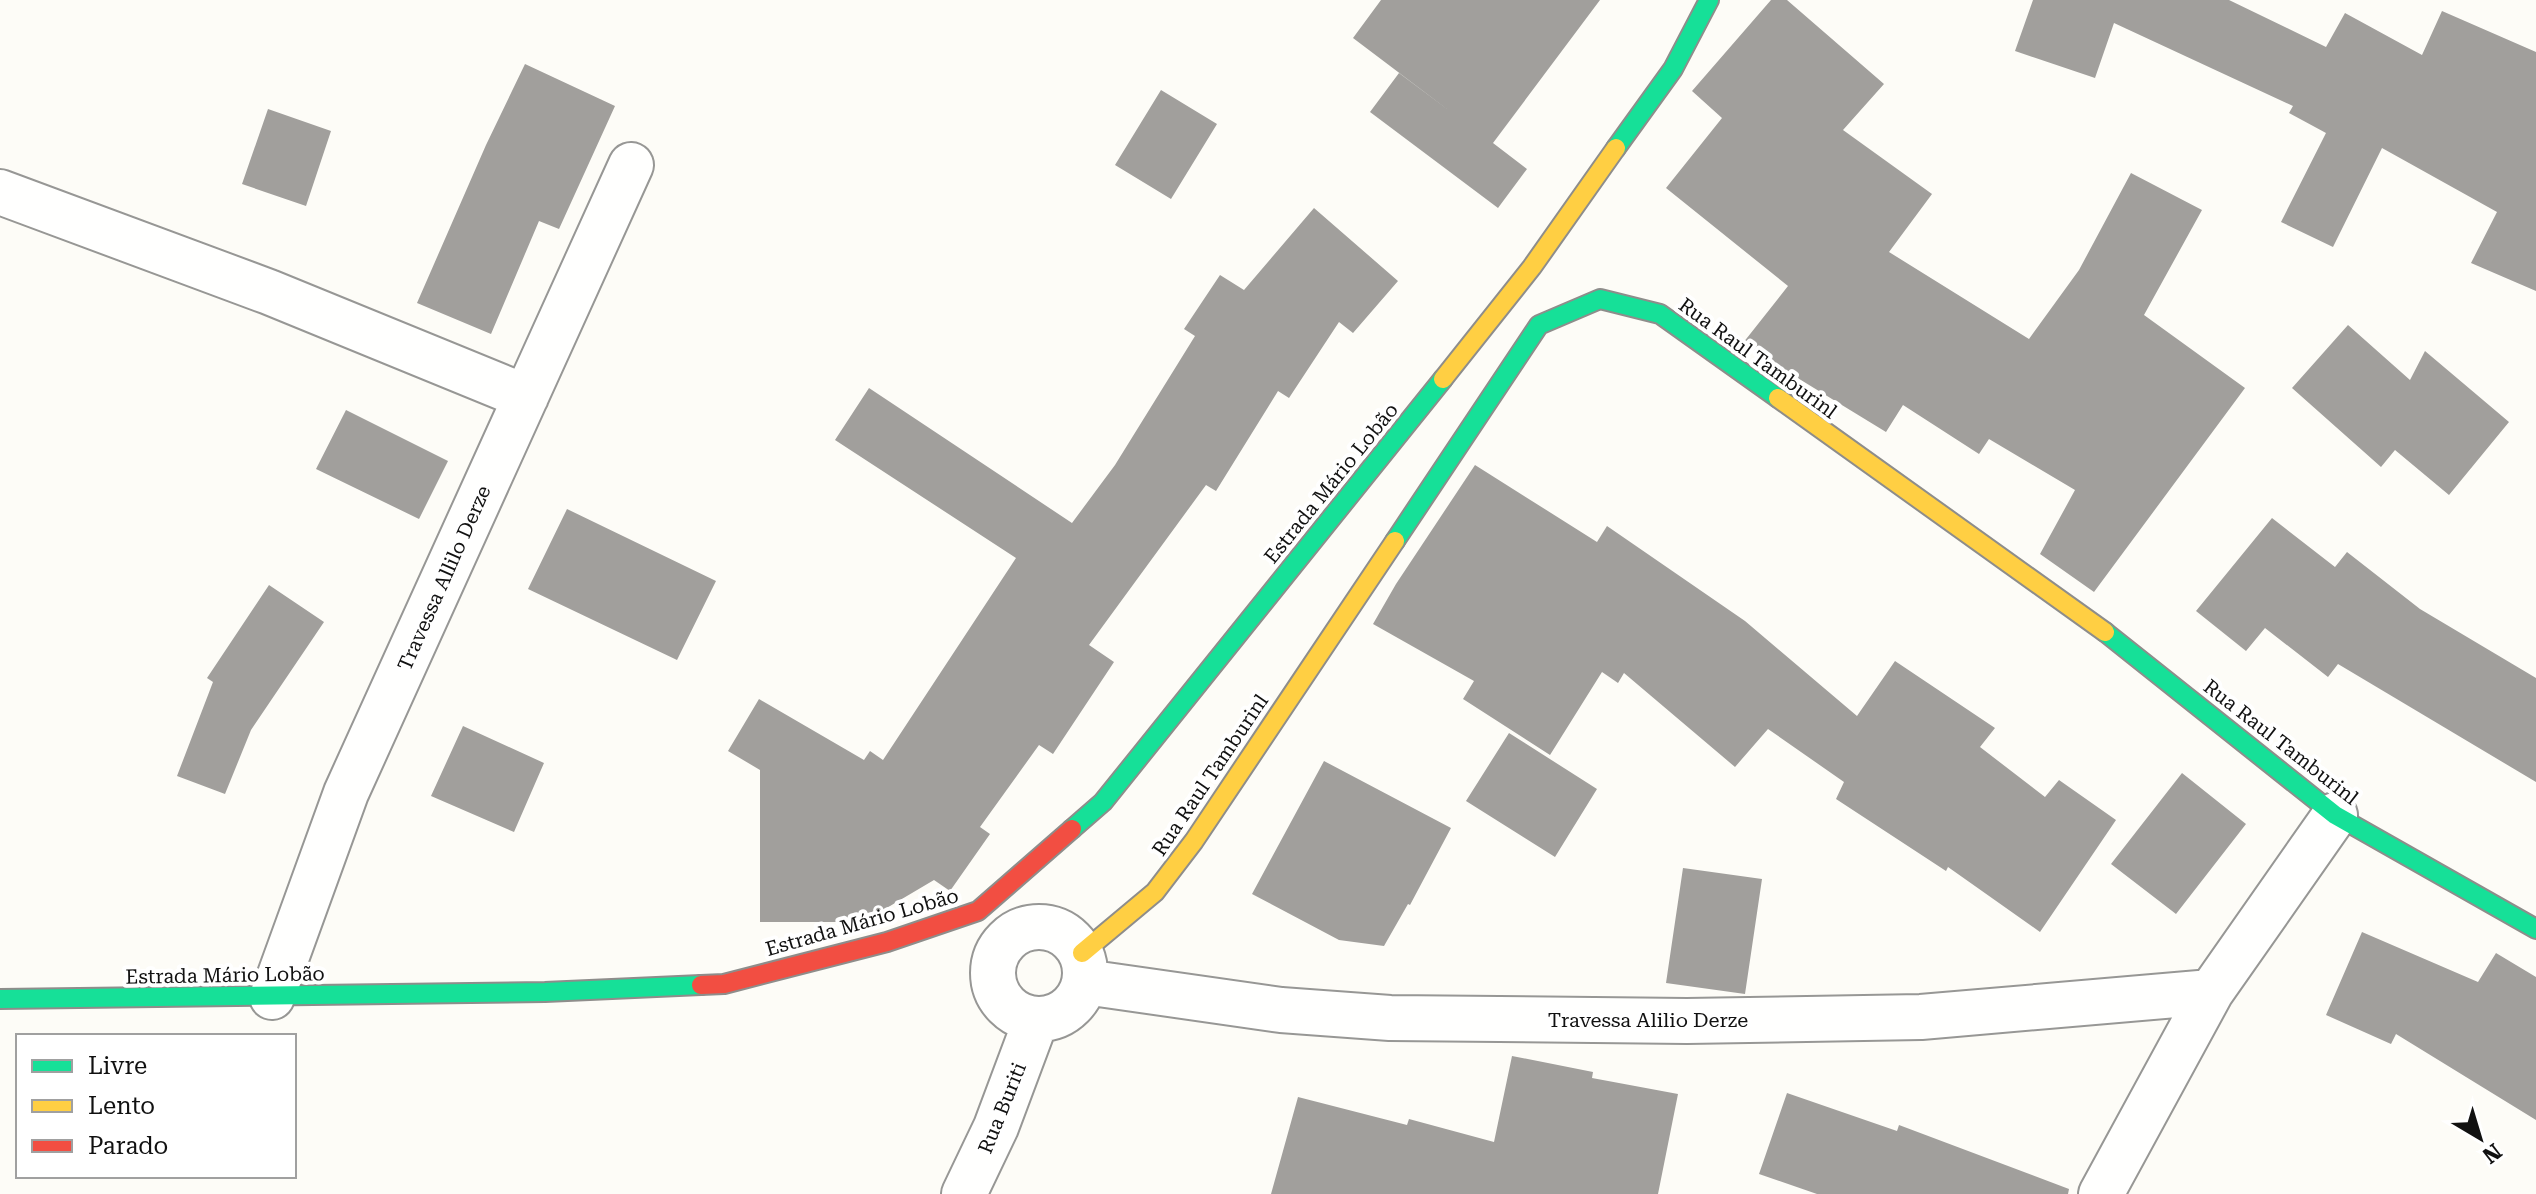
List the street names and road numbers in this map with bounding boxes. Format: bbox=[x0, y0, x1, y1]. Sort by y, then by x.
street label: Rua Raul Tamburinl bbox=[1674, 293, 1842, 423]
street label: Estrada Mário Lobão bbox=[1259, 398, 1403, 568]
street label: Travessa Allilo Derze bbox=[392, 482, 496, 674]
street label: Rua Raul Tamburinl bbox=[2199, 674, 2363, 810]
street label: Rua Raul Tamburinl bbox=[1147, 690, 1273, 860]
street label: Estrada Mário Lobão bbox=[763, 883, 961, 961]
street label: Estrada Mário Lobão bbox=[125, 961, 325, 989]
street label: Travessa Alilio Derze bbox=[1548, 1008, 1748, 1032]
street label: Rua Buriti bbox=[973, 1059, 1031, 1157]

